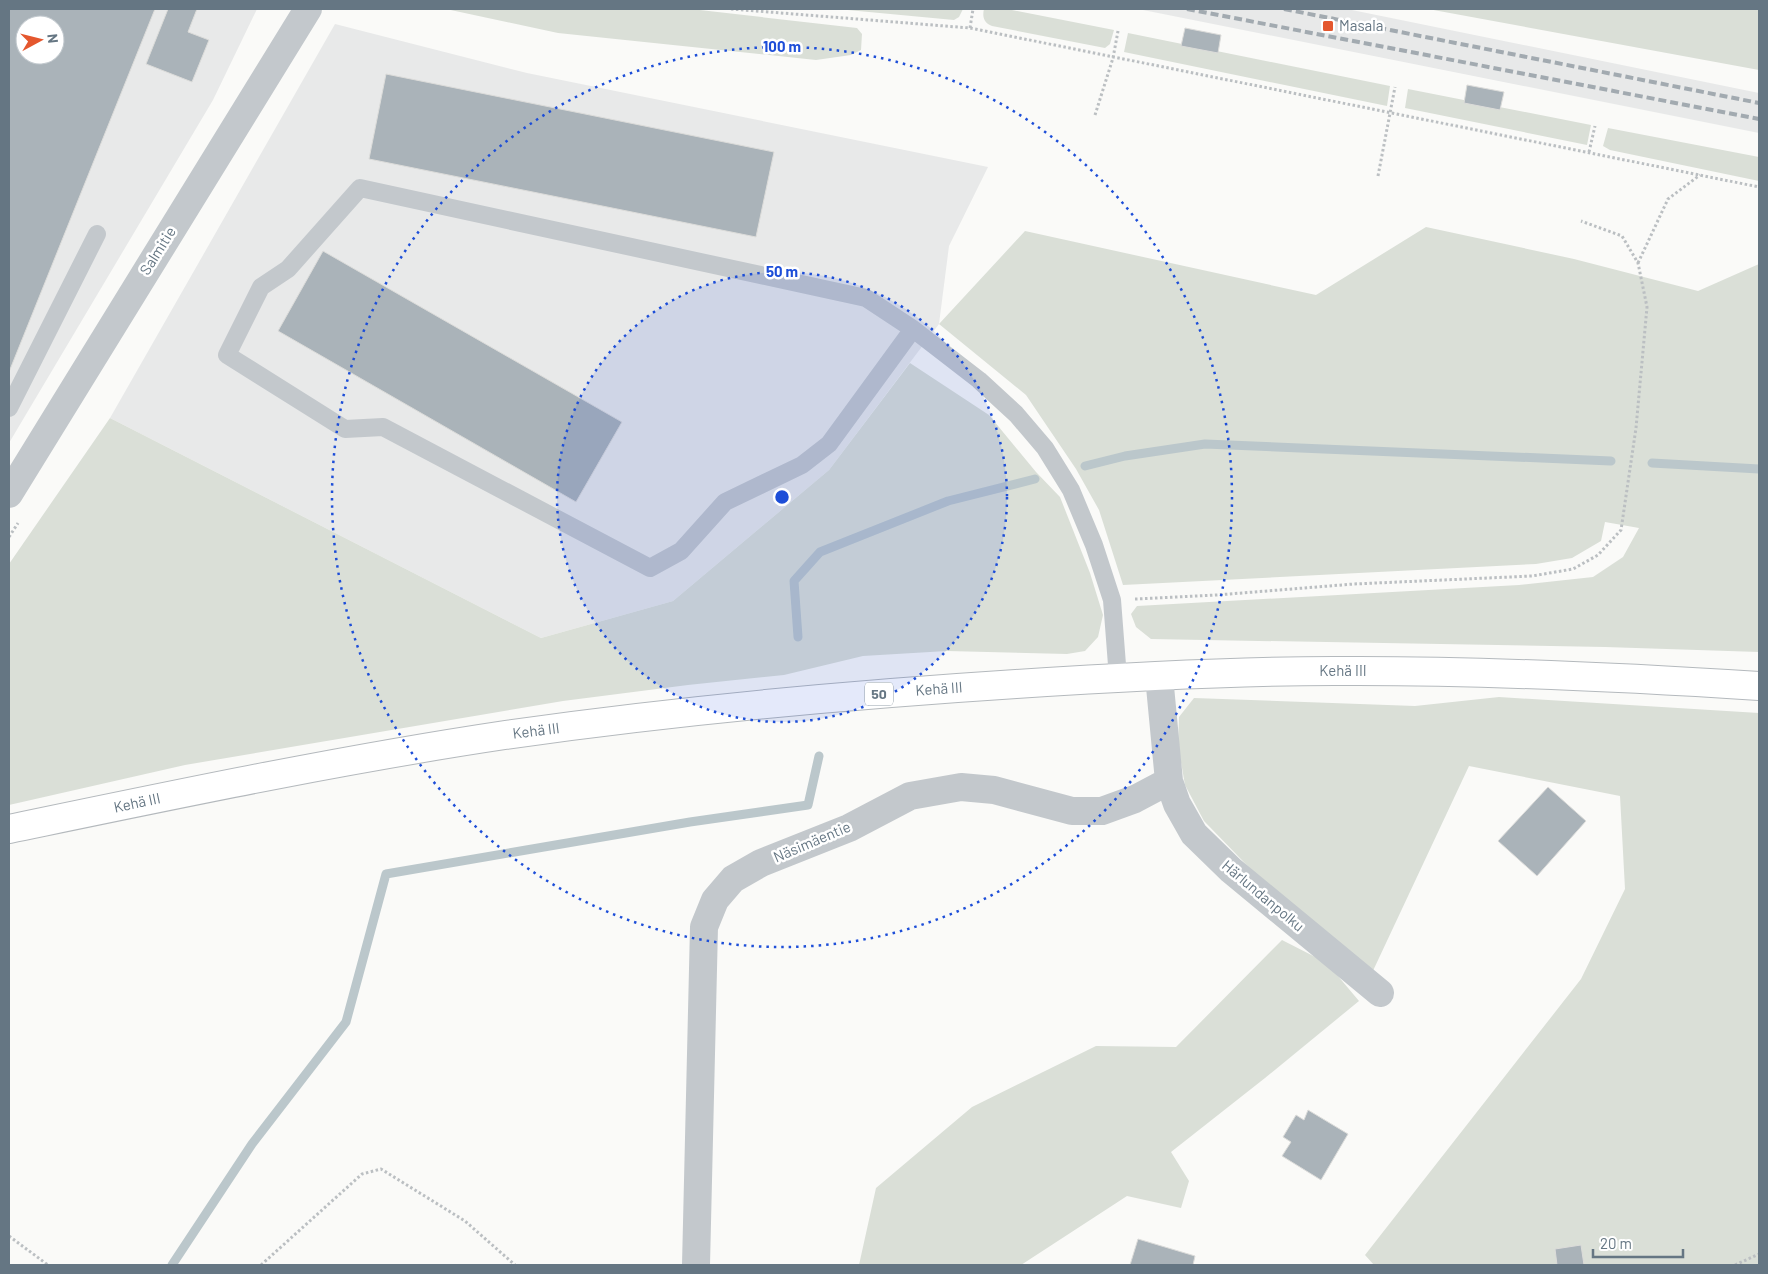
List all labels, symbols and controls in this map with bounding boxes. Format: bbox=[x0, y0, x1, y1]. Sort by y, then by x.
north arrow bbox=[15, 15, 65, 65]
place label: Masala bbox=[1339, 16, 1383, 34]
marker: Masala bbox=[1321, 19, 1335, 33]
text: N bbox=[44, 33, 62, 44]
text: 100 m bbox=[763, 37, 801, 55]
street label: Salmitie bbox=[135, 223, 179, 278]
text: 50 m bbox=[766, 262, 798, 280]
centre of rings bbox=[773, 488, 791, 506]
street label: Kehä III bbox=[1319, 661, 1367, 679]
street label: Kehä III bbox=[915, 677, 963, 699]
road number: 50 bbox=[865, 682, 893, 706]
street label: Kehä III bbox=[511, 718, 560, 742]
street label: Kehä III bbox=[112, 788, 162, 816]
street label: Näsimäentie bbox=[770, 817, 853, 865]
street label: Härlundanpolku bbox=[1219, 856, 1308, 935]
scale bar bbox=[1593, 1226, 1683, 1258]
text: 20 m bbox=[1600, 1234, 1632, 1252]

